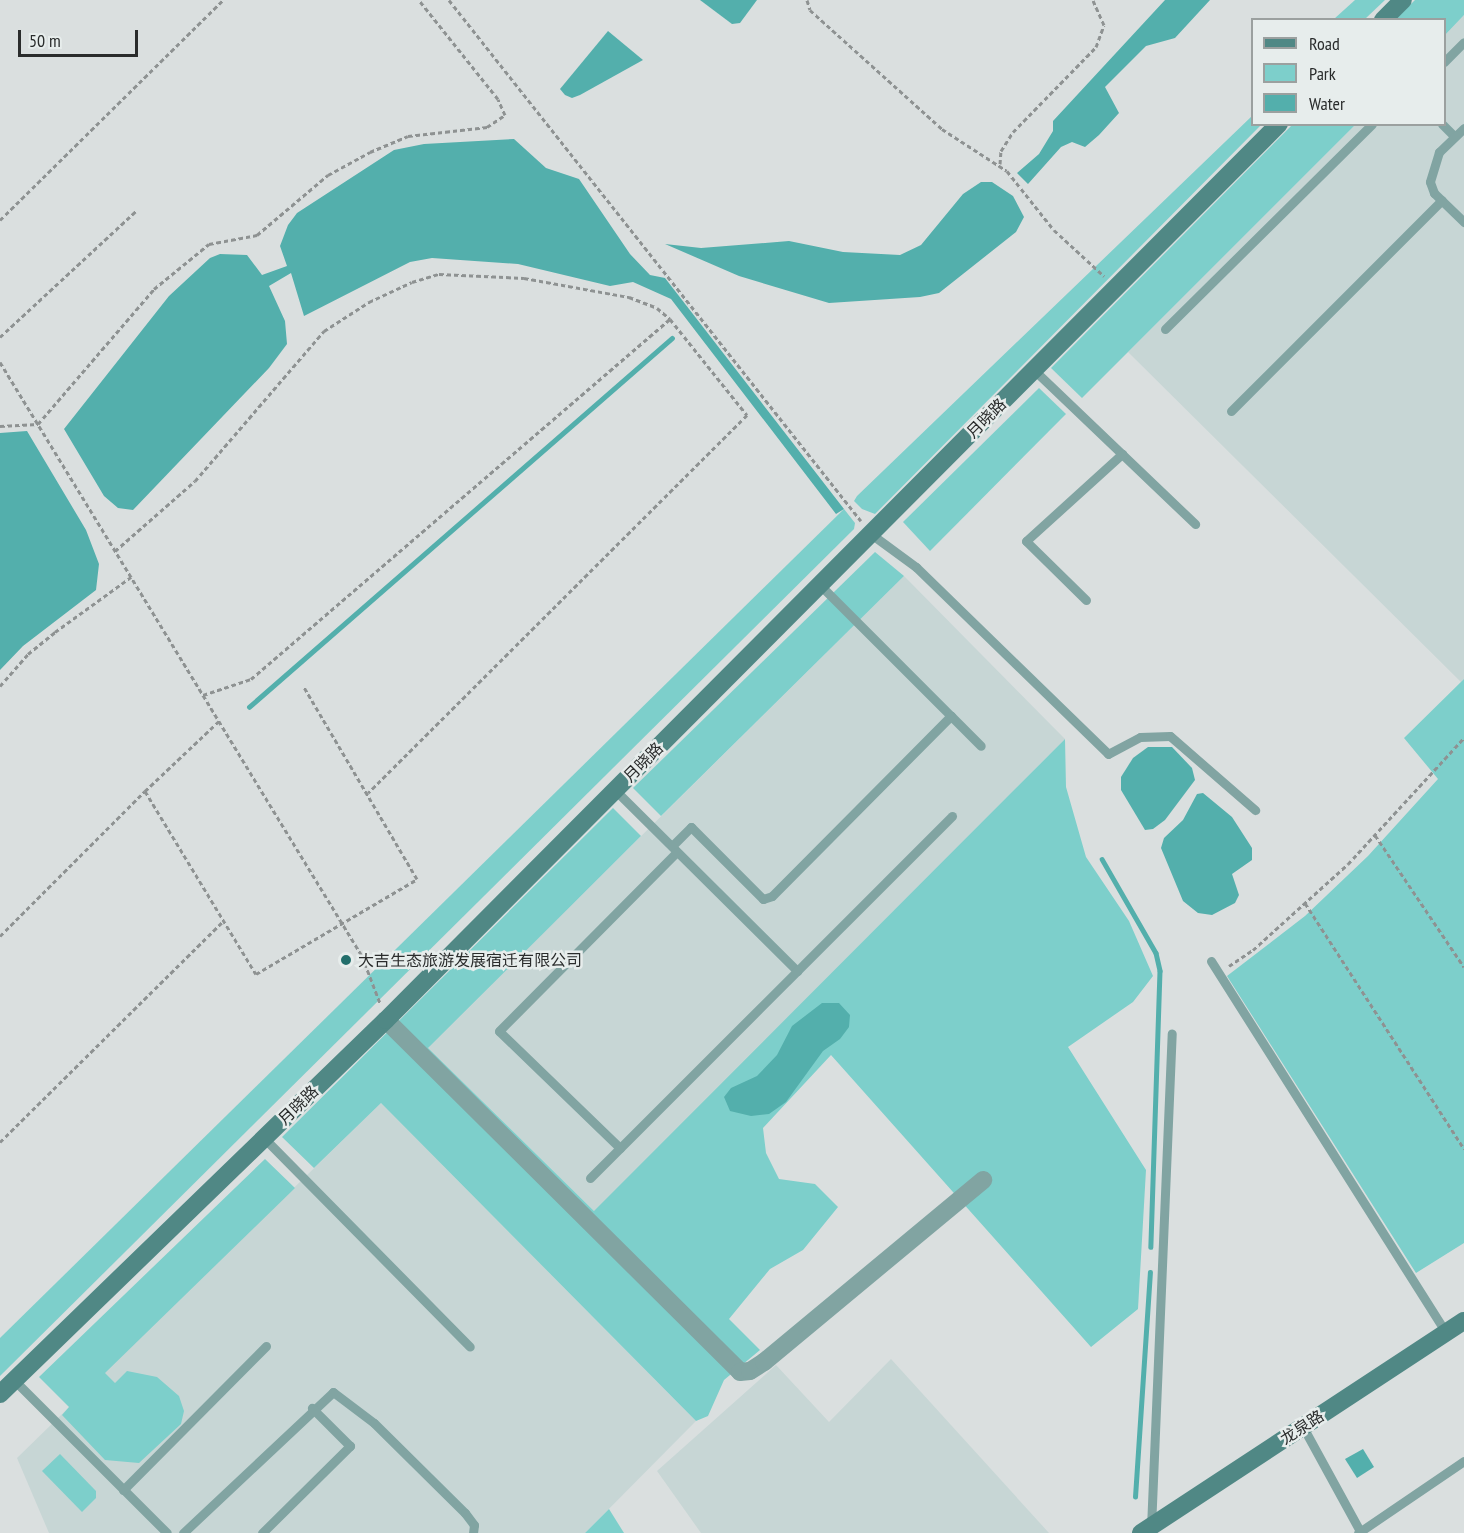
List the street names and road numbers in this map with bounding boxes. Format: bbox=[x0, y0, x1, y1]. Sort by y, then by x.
street label: 月晓路 bbox=[962, 394, 1010, 442]
street label: 月晓路 bbox=[619, 738, 667, 786]
street label: 月晓路 bbox=[274, 1081, 322, 1129]
street label: 龙泉路 bbox=[1277, 1406, 1327, 1448]

